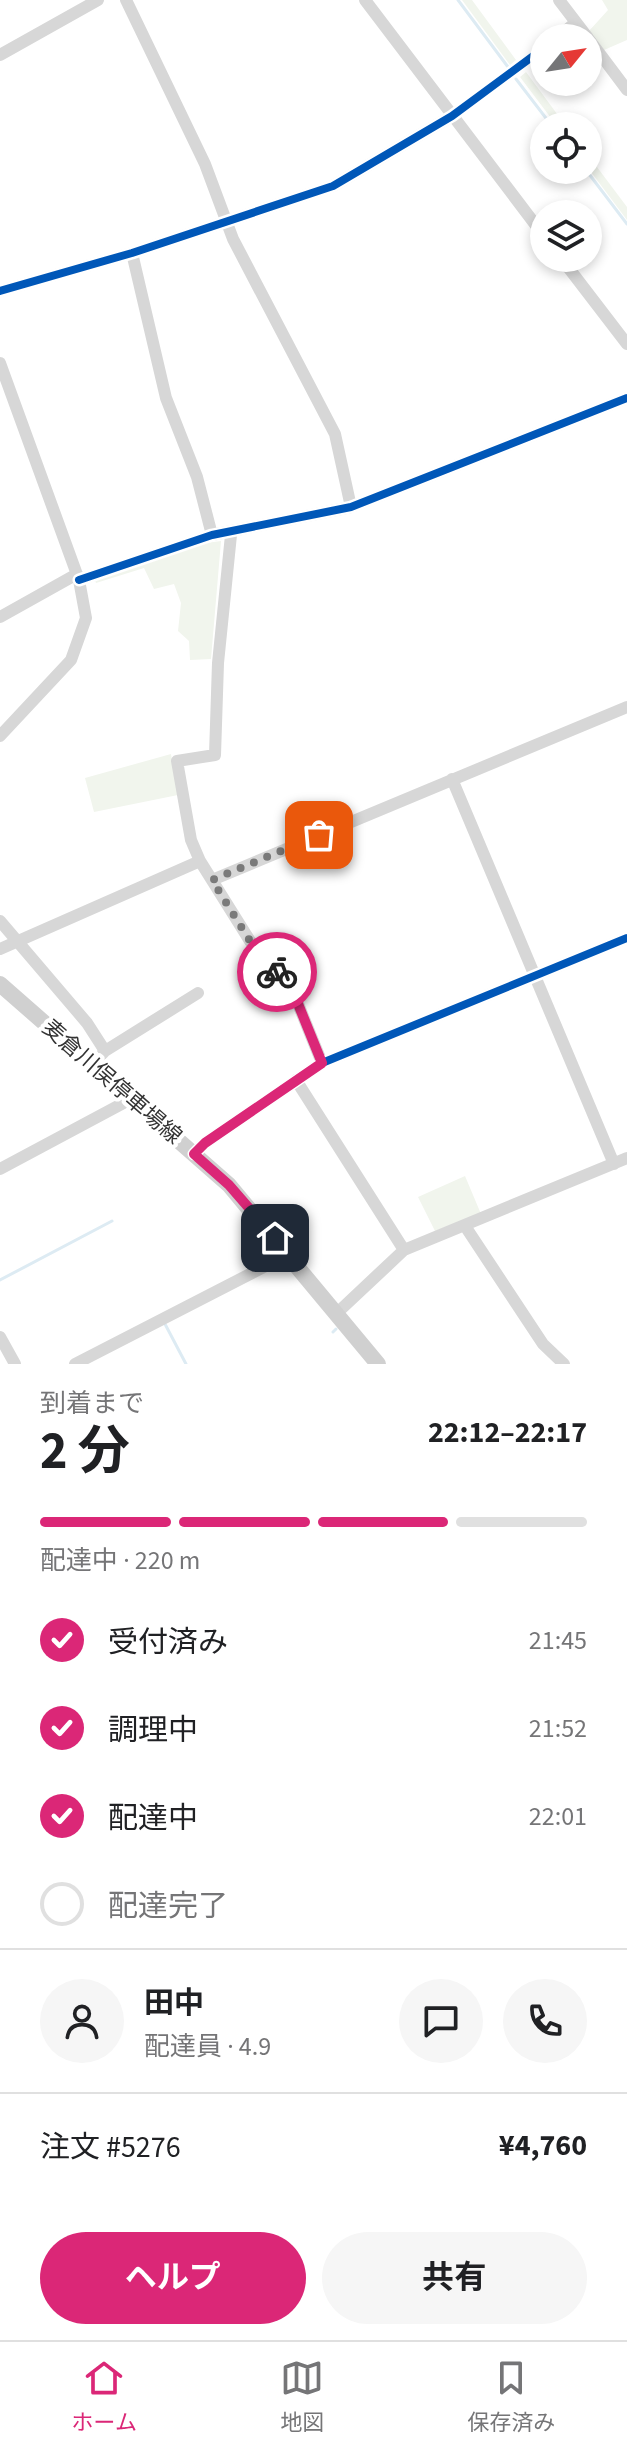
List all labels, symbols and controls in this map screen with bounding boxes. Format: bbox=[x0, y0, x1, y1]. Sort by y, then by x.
north arrow bbox=[530, 24, 602, 96]
map controls bbox=[530, 24, 602, 272]
button: locate bbox=[530, 112, 602, 184]
button: layers bbox=[530, 200, 602, 272]
pin bbox=[285, 801, 353, 869]
icon: bag bbox=[297, 813, 341, 857]
courier bbox=[237, 932, 317, 1012]
icon: bike bbox=[255, 950, 299, 994]
street label: 麦倉川俣停車場線 bbox=[35, 1012, 189, 1152]
pin bbox=[241, 1204, 309, 1272]
icon: home bbox=[253, 1216, 297, 1260]
text: 到着まで bbox=[40, 1385, 144, 1422]
text: 22:12–22:17 bbox=[428, 1411, 587, 1454]
text: 2 分 bbox=[40, 1415, 130, 1489]
text: 配達中 · 220 m bbox=[40, 1542, 200, 1579]
icon: check bbox=[40, 1618, 84, 1662]
text: 受付済み bbox=[108, 1621, 228, 1664]
text: 21:45 bbox=[529, 1622, 587, 1659]
icon: check bbox=[40, 1706, 84, 1750]
text: 調理中 bbox=[108, 1709, 198, 1752]
text: 21:52 bbox=[529, 1710, 587, 1747]
icon: check bbox=[40, 1794, 84, 1838]
text: 配達中 bbox=[108, 1797, 198, 1840]
text: 22:01 bbox=[529, 1798, 587, 1835]
text: 配達完了 bbox=[108, 1885, 228, 1928]
button: person bbox=[40, 1979, 124, 2063]
button: chat bbox=[399, 1979, 483, 2063]
button: phone bbox=[503, 1979, 587, 2063]
text: 田中 bbox=[144, 1982, 204, 2025]
text: 配達員 · 4.9 bbox=[144, 2028, 271, 2065]
text: ¥4,760 bbox=[499, 2124, 587, 2167]
text: 注文 #5276 bbox=[40, 2126, 181, 2169]
button: ヘルプ bbox=[40, 2232, 306, 2324]
button: 共有 bbox=[322, 2232, 587, 2324]
tab: ホーム bbox=[72, 2356, 137, 2439]
tab: 地図 bbox=[280, 2356, 324, 2439]
tab: 保存済み bbox=[467, 2356, 555, 2439]

